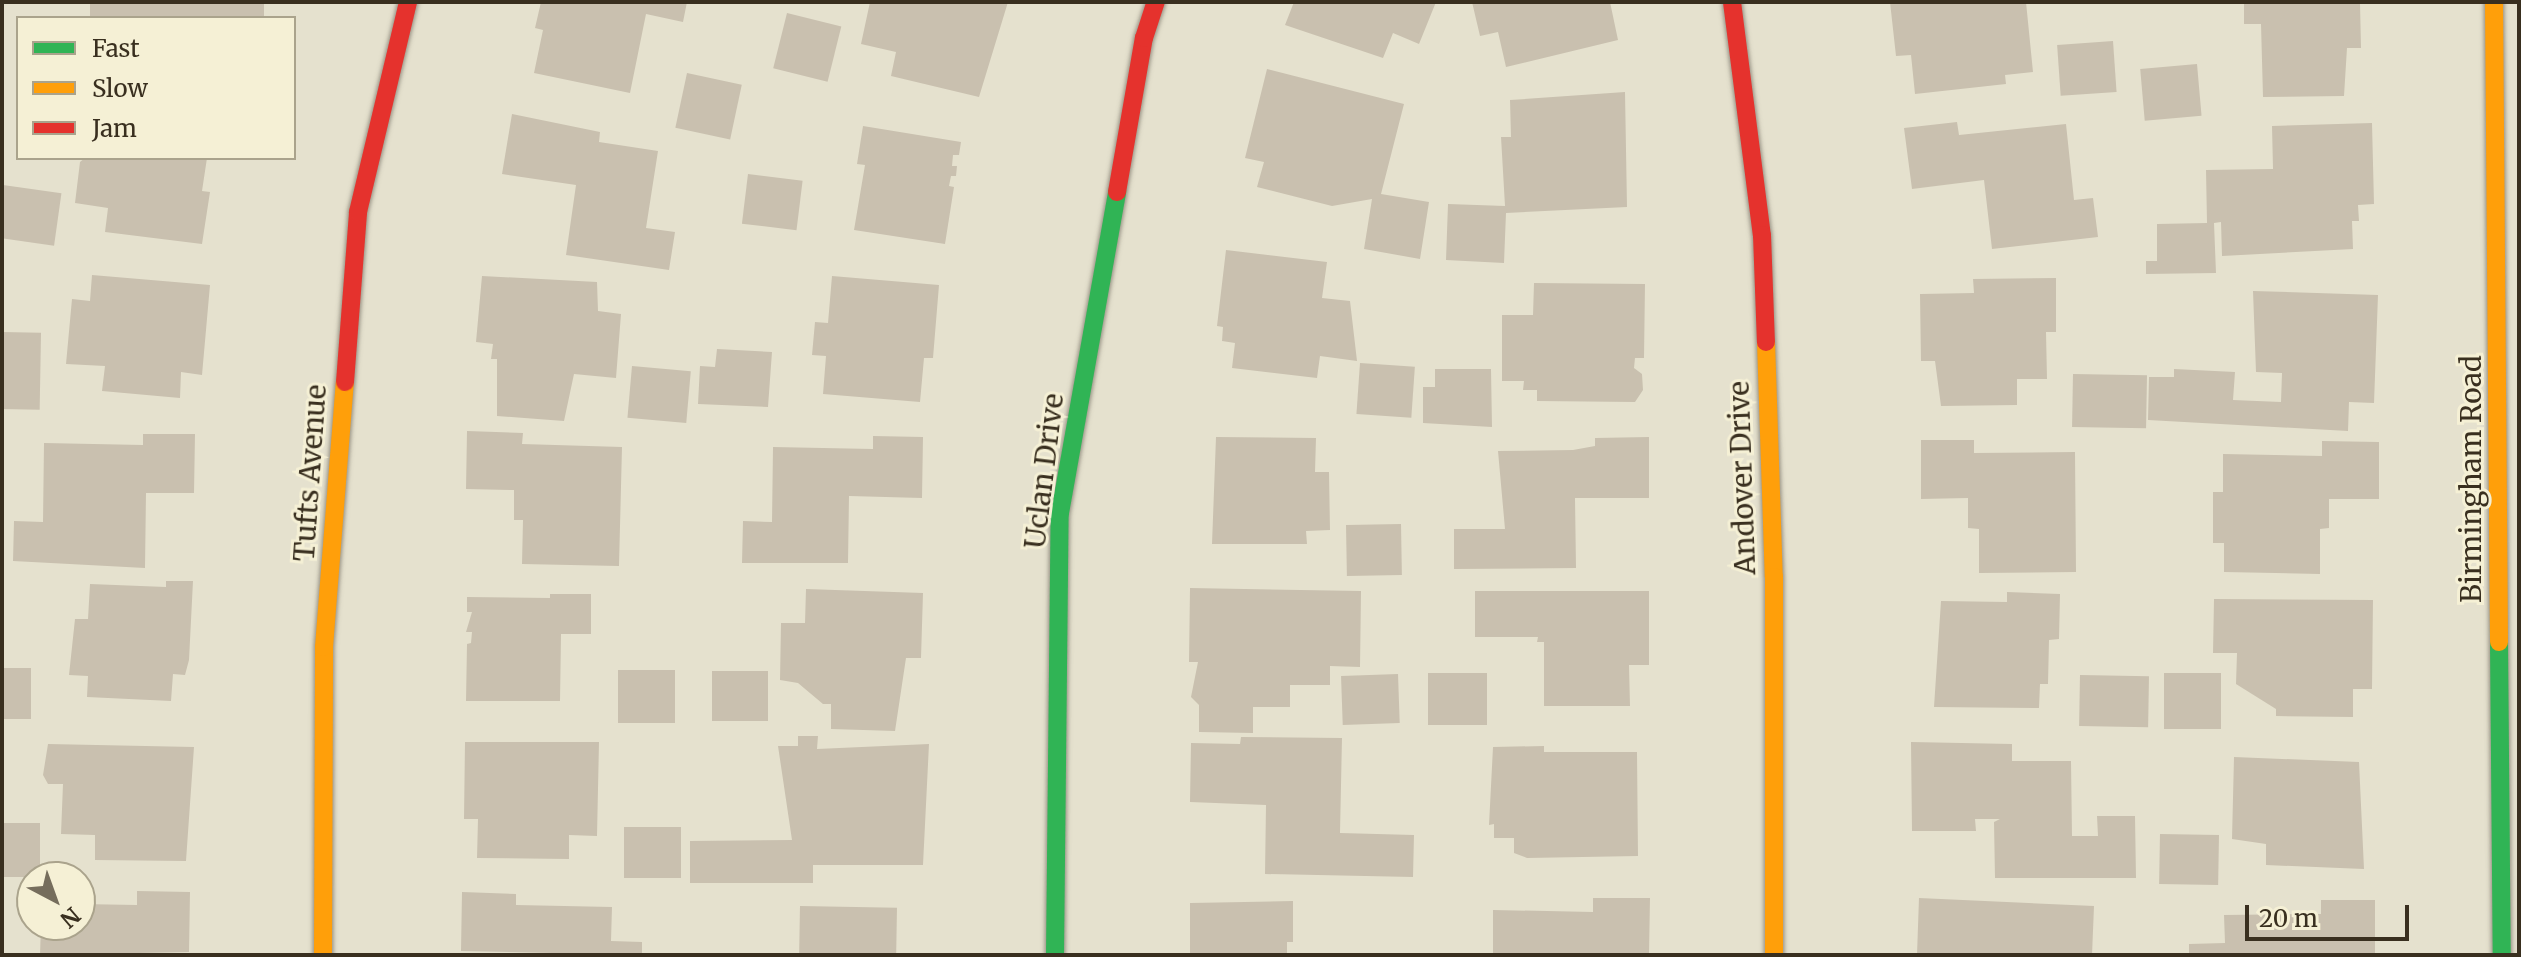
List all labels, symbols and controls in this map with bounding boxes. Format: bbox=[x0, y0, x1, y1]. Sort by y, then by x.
legend bbox=[16, 16, 296, 160]
text: Fast bbox=[92, 33, 140, 64]
text: Slow bbox=[92, 73, 148, 104]
text: Jam bbox=[92, 113, 137, 144]
street label: Birmingham Road bbox=[2454, 355, 2488, 603]
street label: Andover Drive bbox=[1722, 381, 1762, 575]
street label: Tufts Avenue bbox=[287, 383, 333, 563]
street label: Uclan Drive bbox=[1018, 392, 1070, 550]
north arrow bbox=[16, 861, 96, 941]
scale bar bbox=[2249, 889, 2413, 939]
text: N bbox=[55, 901, 86, 934]
text: 20 m bbox=[2259, 903, 2318, 934]

